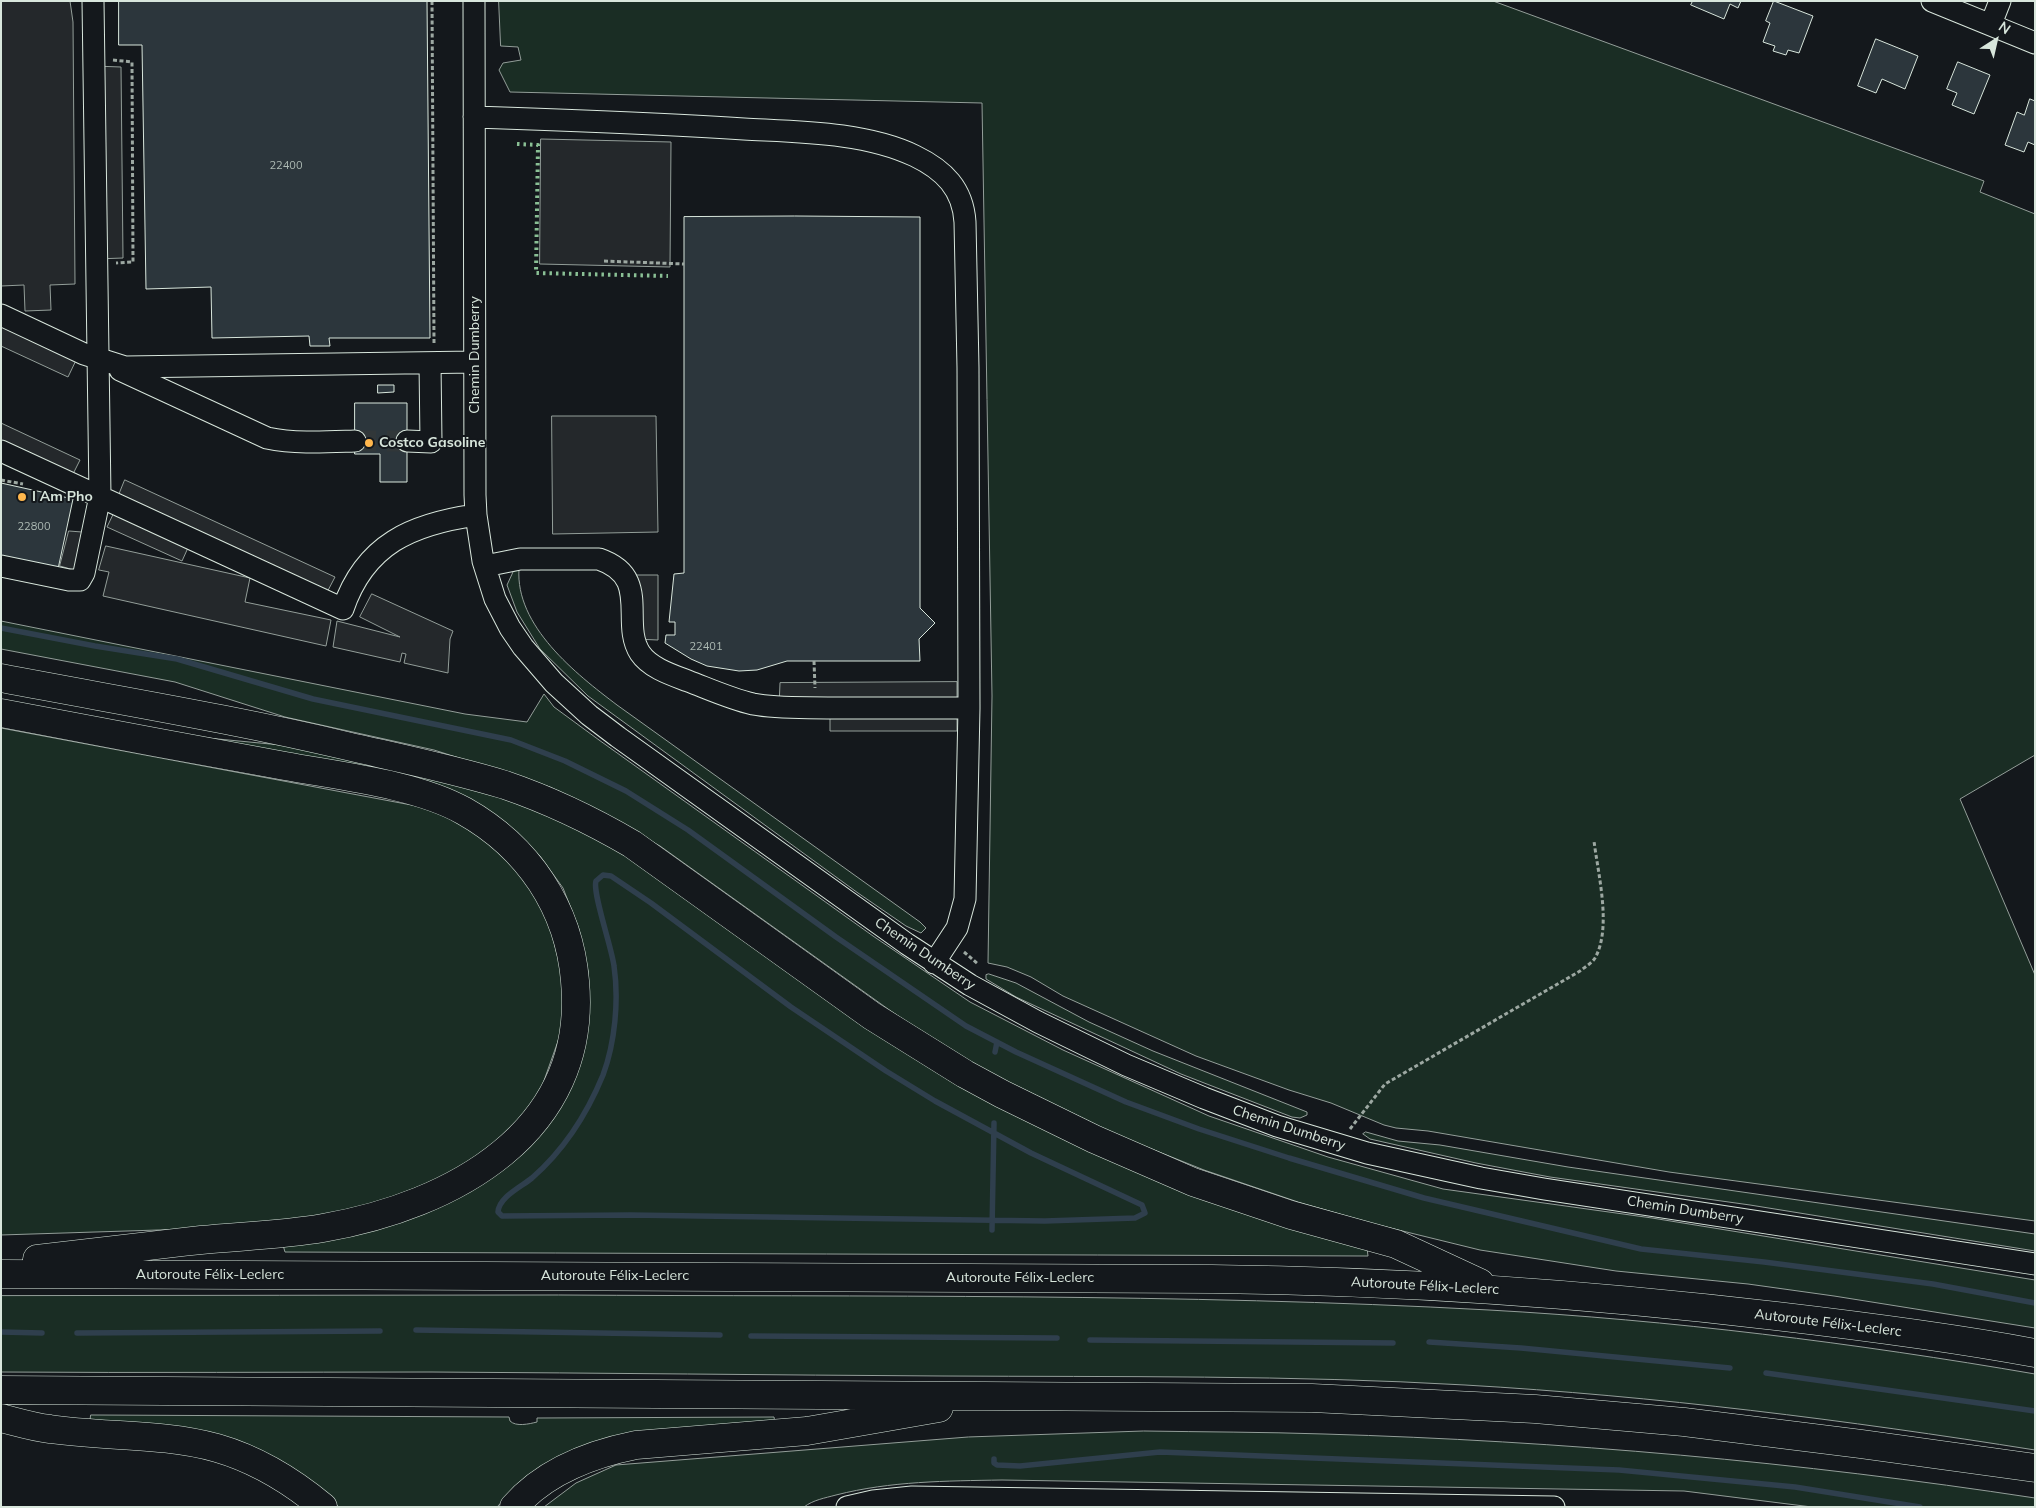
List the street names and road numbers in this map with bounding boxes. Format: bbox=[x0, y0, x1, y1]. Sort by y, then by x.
street label: Chemin Dumberry bbox=[467, 296, 483, 414]
street label: Chemin Dumberry bbox=[871, 914, 979, 994]
street label: Chemin Dumberry bbox=[1230, 1102, 1348, 1154]
street label: Chemin Dumberry bbox=[1626, 1192, 1744, 1228]
street label: Autoroute Félix-Leclerc bbox=[136, 1267, 284, 1283]
street label: Autoroute Félix-Leclerc bbox=[541, 1268, 689, 1284]
street label: Autoroute Félix-Leclerc bbox=[946, 1270, 1094, 1286]
street label: Autoroute Félix-Leclerc bbox=[1351, 1274, 1499, 1298]
street label: Autoroute Félix-Leclerc bbox=[1753, 1306, 1903, 1340]

